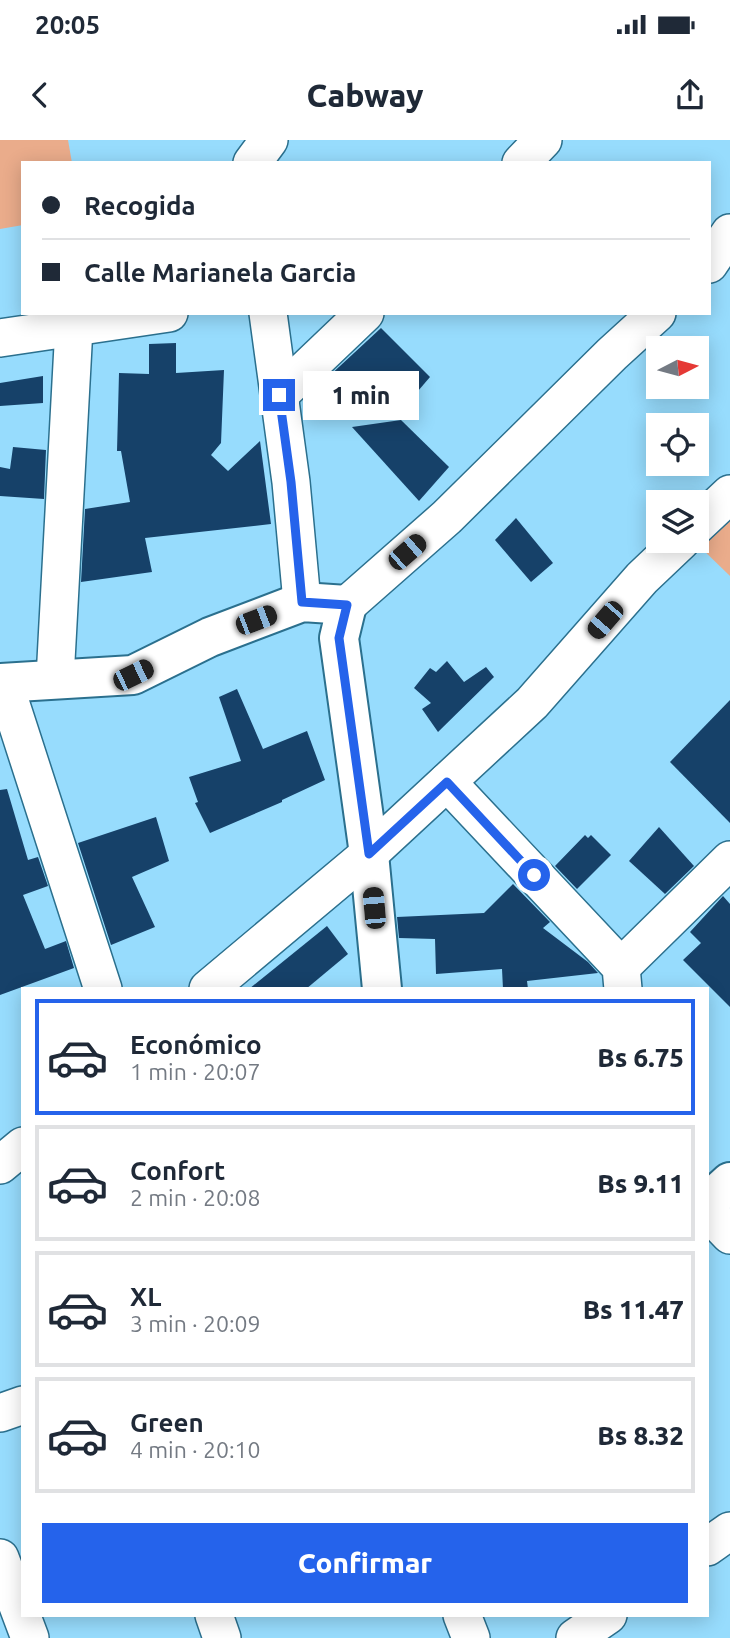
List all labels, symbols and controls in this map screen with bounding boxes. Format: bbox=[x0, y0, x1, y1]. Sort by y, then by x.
text: 20:05 bbox=[35, 10, 100, 39]
icon: back bbox=[21, 76, 59, 114]
icon: share bbox=[671, 76, 709, 114]
text: Cabway bbox=[306, 77, 424, 113]
text: Recogida bbox=[84, 191, 196, 220]
text: Calle Marianela Garcia bbox=[84, 258, 356, 287]
north arrow bbox=[646, 336, 709, 399]
map controls bbox=[646, 336, 709, 553]
callout: 1 min bbox=[304, 370, 419, 420]
route end bbox=[263, 379, 295, 411]
text: 1 min bbox=[332, 383, 390, 408]
button: locate bbox=[646, 413, 709, 476]
button: layers bbox=[646, 490, 709, 553]
car bbox=[385, 530, 430, 574]
car bbox=[584, 597, 627, 643]
car bbox=[233, 603, 280, 637]
car bbox=[110, 656, 157, 694]
route start bbox=[518, 859, 550, 891]
car bbox=[362, 886, 387, 930]
icon: car bbox=[46, 1026, 109, 1089]
text: Económico bbox=[130, 1030, 262, 1059]
text: Bs 6.75 bbox=[597, 1043, 684, 1072]
text: 1 min · 20:07 bbox=[130, 1059, 261, 1084]
icon: car bbox=[46, 1152, 109, 1215]
text: Confort bbox=[130, 1156, 225, 1185]
text: Bs 9.11 bbox=[597, 1169, 684, 1198]
text: 2 min · 20:08 bbox=[130, 1185, 261, 1210]
icon: car bbox=[46, 1278, 109, 1341]
text: XL bbox=[130, 1282, 161, 1311]
text: Bs 11.47 bbox=[583, 1295, 684, 1324]
text: 3 min · 20:09 bbox=[130, 1311, 261, 1336]
icon: car bbox=[46, 1404, 109, 1467]
text: Green bbox=[130, 1408, 204, 1437]
text: Bs 8.32 bbox=[597, 1421, 684, 1450]
text: 4 min · 20:10 bbox=[130, 1437, 261, 1462]
button: Confirmar bbox=[42, 1523, 688, 1603]

